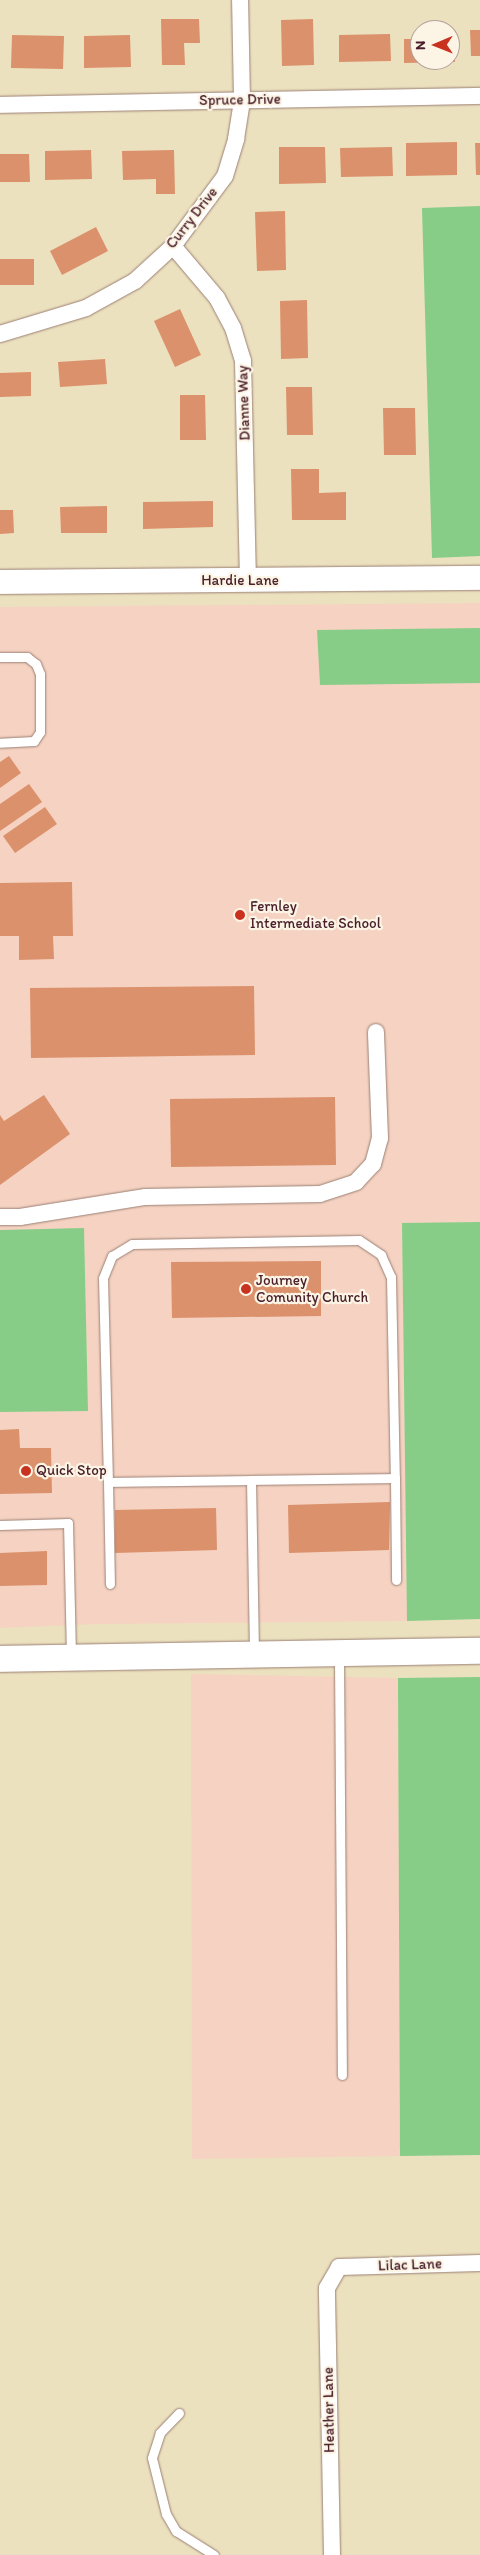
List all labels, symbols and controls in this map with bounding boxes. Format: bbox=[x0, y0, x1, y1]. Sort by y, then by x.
north arrow bbox=[410, 20, 460, 70]
text: N bbox=[412, 40, 429, 50]
street label: Spruce Drive bbox=[199, 90, 281, 110]
street label: Curry Drive bbox=[162, 183, 222, 253]
street label: Dianne Way bbox=[234, 365, 254, 441]
street label: Hardie Lane bbox=[201, 572, 279, 590]
place label: Fernley Intermediate School bbox=[250, 897, 381, 932]
marker: Fernley Intermediate School bbox=[234, 909, 246, 921]
place label: Journey Comunity Church bbox=[256, 1271, 369, 1306]
marker: Journey Comunity Church bbox=[240, 1283, 252, 1295]
place label: Quick Stop bbox=[36, 1462, 106, 1480]
marker: Quick Stop bbox=[20, 1465, 32, 1477]
street label: Lilac Lane bbox=[378, 2255, 442, 2275]
street label: Heather Lane bbox=[319, 2367, 339, 2453]

